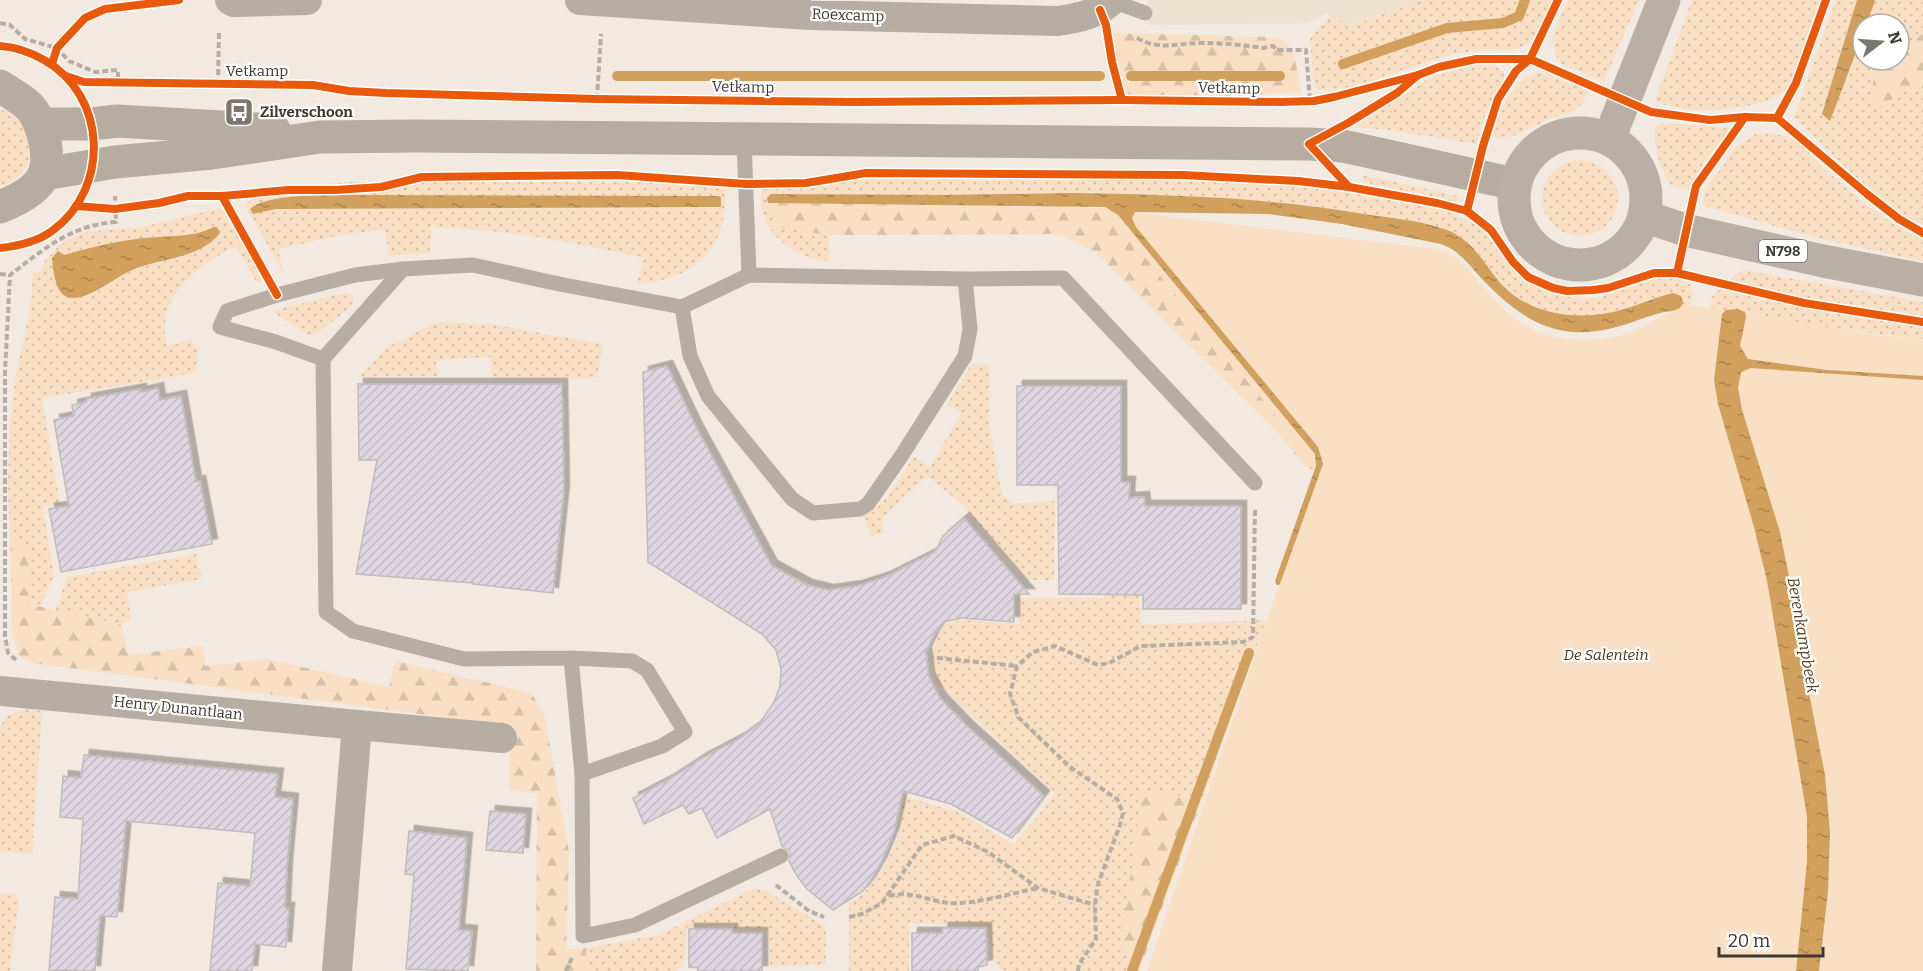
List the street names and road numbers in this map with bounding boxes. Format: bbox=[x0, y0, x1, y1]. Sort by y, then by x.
street label: Roexcamp bbox=[811, 5, 885, 25]
street label: Vetkamp bbox=[226, 62, 288, 80]
street label: Vetkamp bbox=[712, 77, 774, 97]
street label: Vetkamp bbox=[1198, 78, 1260, 98]
road number: N798 bbox=[1759, 240, 1807, 262]
street label: Henry Dunantlaan bbox=[113, 692, 244, 724]

